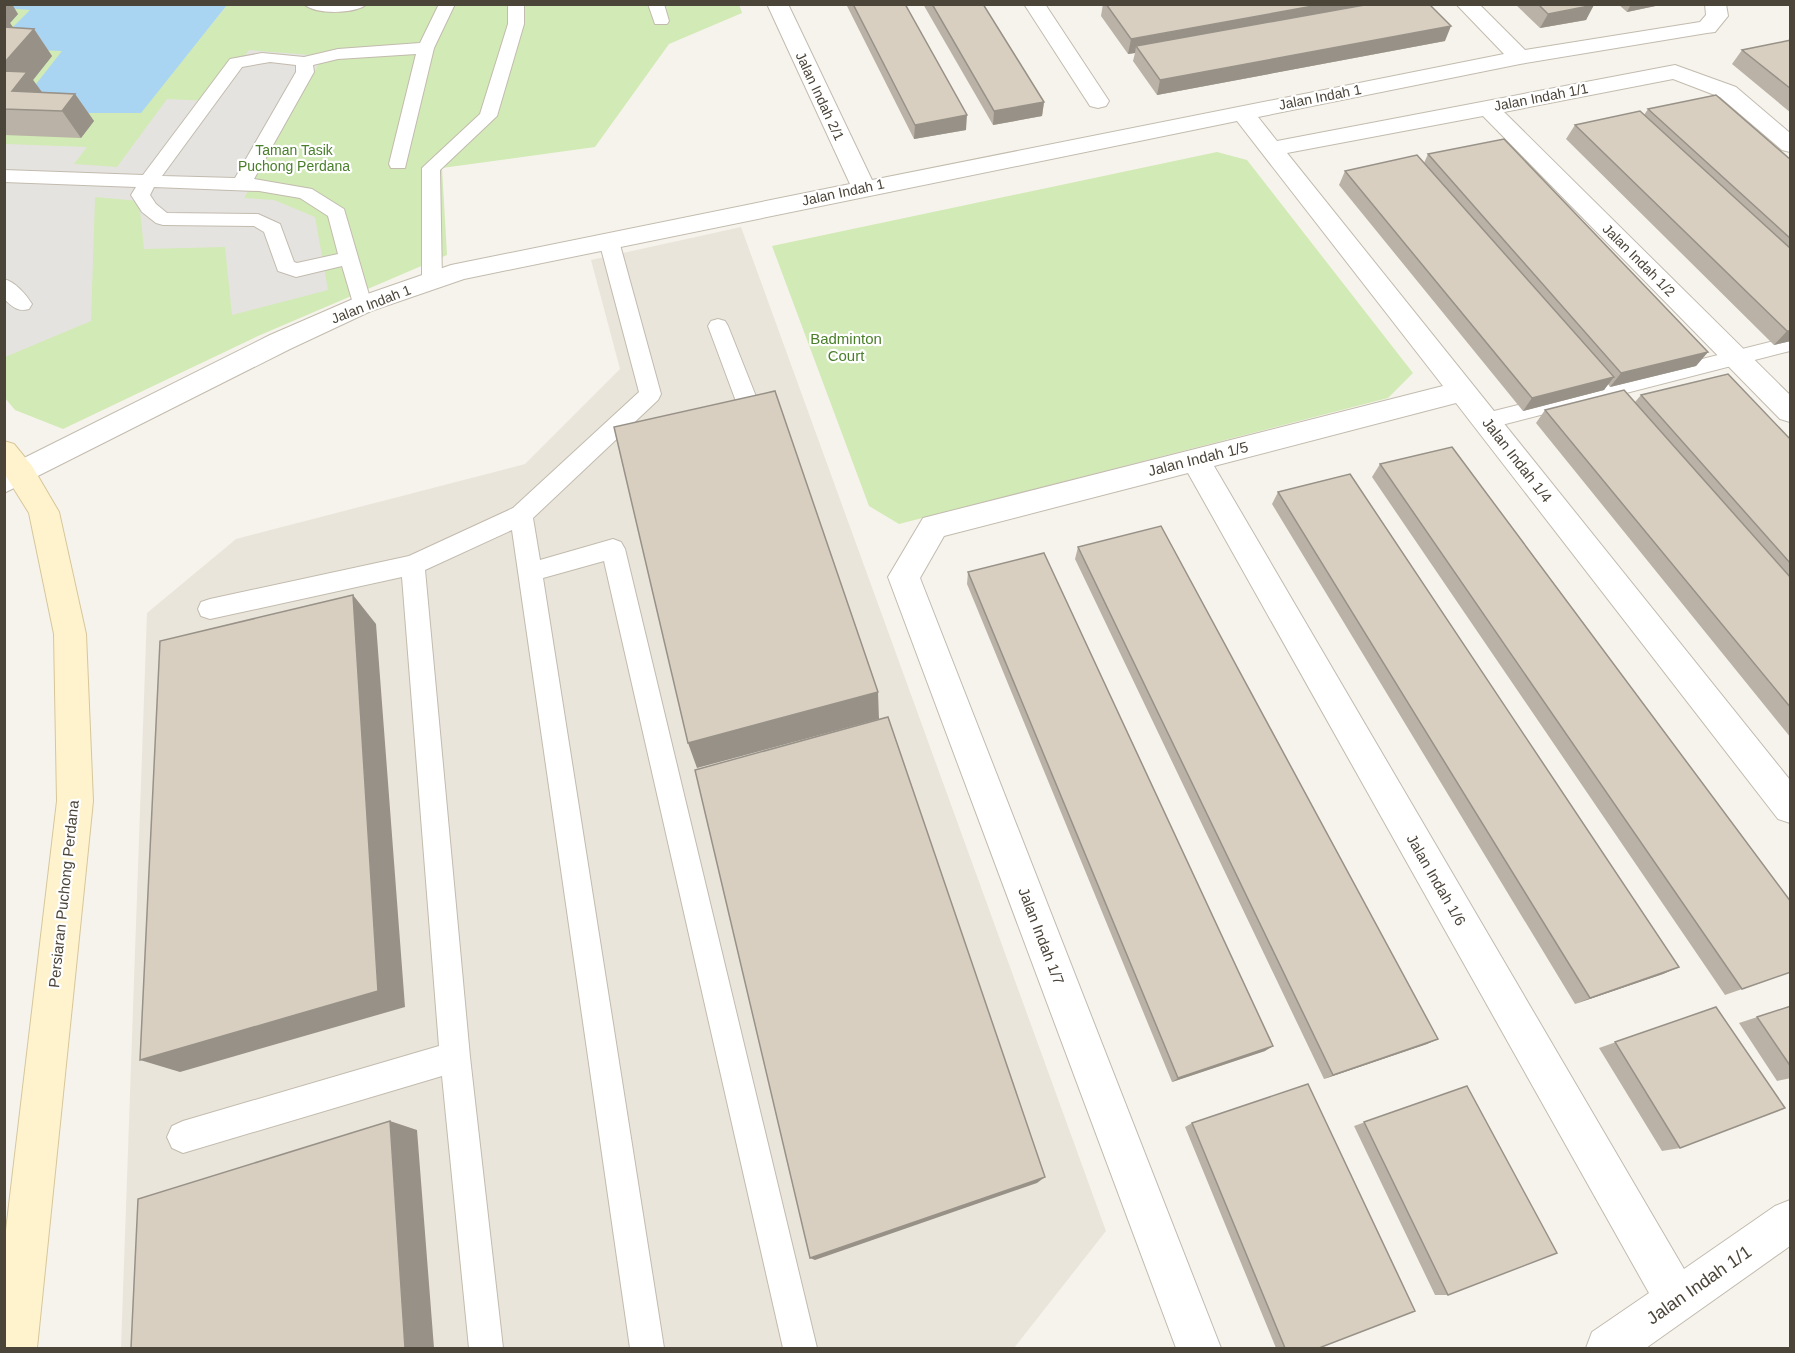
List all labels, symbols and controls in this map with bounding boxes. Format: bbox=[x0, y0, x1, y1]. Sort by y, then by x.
street label: Jalan Indah 2/1 bbox=[793, 49, 848, 143]
street label: Jalan Indah 1/1 bbox=[1492, 80, 1590, 114]
street label: Jalan Indah 1 bbox=[1277, 81, 1363, 113]
park label: Taman Tasik Puchong Perdana bbox=[238, 142, 350, 174]
street label: Jalan Indah 1 bbox=[800, 175, 886, 209]
street label: Jalan Indah 1/2 bbox=[1599, 220, 1679, 300]
street label: Jalan Indah 1 bbox=[329, 281, 413, 327]
park label: Badminton Court bbox=[810, 330, 882, 364]
street label: Jalan Indah 1/4 bbox=[1479, 414, 1556, 505]
street label: Jalan Indah 1/5 bbox=[1146, 438, 1250, 479]
street label: Persiaran Puchong Perdana bbox=[45, 799, 82, 989]
street label: Jalan Indah 1/6 bbox=[1403, 831, 1469, 928]
street label: Jalan Indah 1/7 bbox=[1015, 885, 1068, 987]
street label: Jalan Indah 1/1 bbox=[1643, 1242, 1755, 1328]

